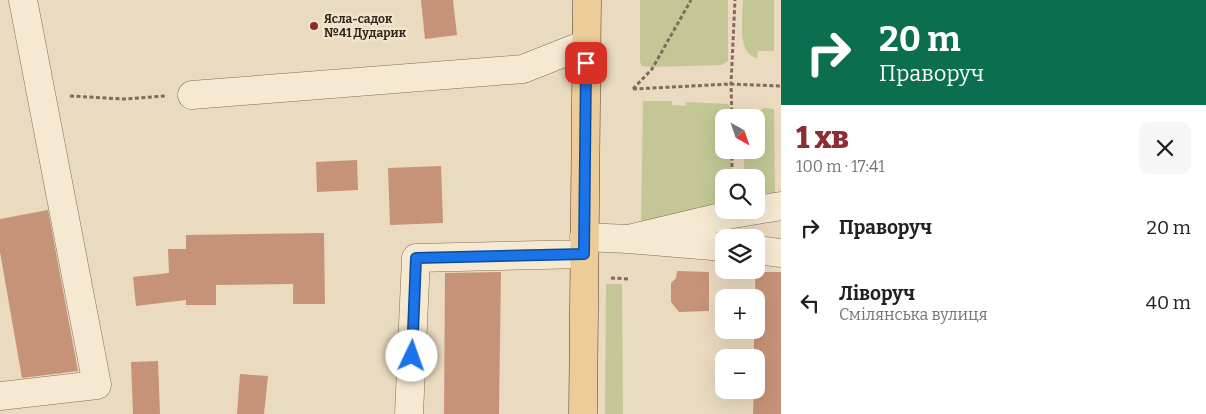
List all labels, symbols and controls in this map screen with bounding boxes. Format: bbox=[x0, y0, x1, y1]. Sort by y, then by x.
place label: Ясла-садок №41 Дударик bbox=[324, 12, 407, 40]
text: 20 m bbox=[879, 18, 961, 60]
marker: Ясла-садок №41 Дударик bbox=[308, 20, 320, 32]
icon: right bbox=[796, 20, 861, 85]
pin bbox=[565, 42, 607, 84]
icon: arrive bbox=[572, 49, 600, 77]
text: Праворуч bbox=[879, 60, 984, 87]
north arrow bbox=[715, 109, 765, 159]
map controls bbox=[715, 109, 765, 399]
text: 1 хв bbox=[796, 120, 849, 156]
button: close bbox=[1139, 122, 1191, 174]
text: 100 m · 17:41 bbox=[796, 157, 885, 176]
button: search bbox=[715, 169, 765, 219]
icon: right bbox=[796, 214, 824, 242]
text: Праворуч bbox=[839, 216, 932, 239]
text: 20 m bbox=[1147, 216, 1191, 239]
button: layers bbox=[715, 229, 765, 279]
text: Ліворуч bbox=[839, 282, 915, 305]
button: + bbox=[715, 289, 765, 339]
icon: left bbox=[796, 289, 824, 317]
text: 40 m bbox=[1146, 291, 1191, 314]
text: Смілянська вулиця bbox=[839, 305, 988, 324]
position arrow bbox=[385, 329, 437, 381]
button: − bbox=[715, 349, 765, 399]

